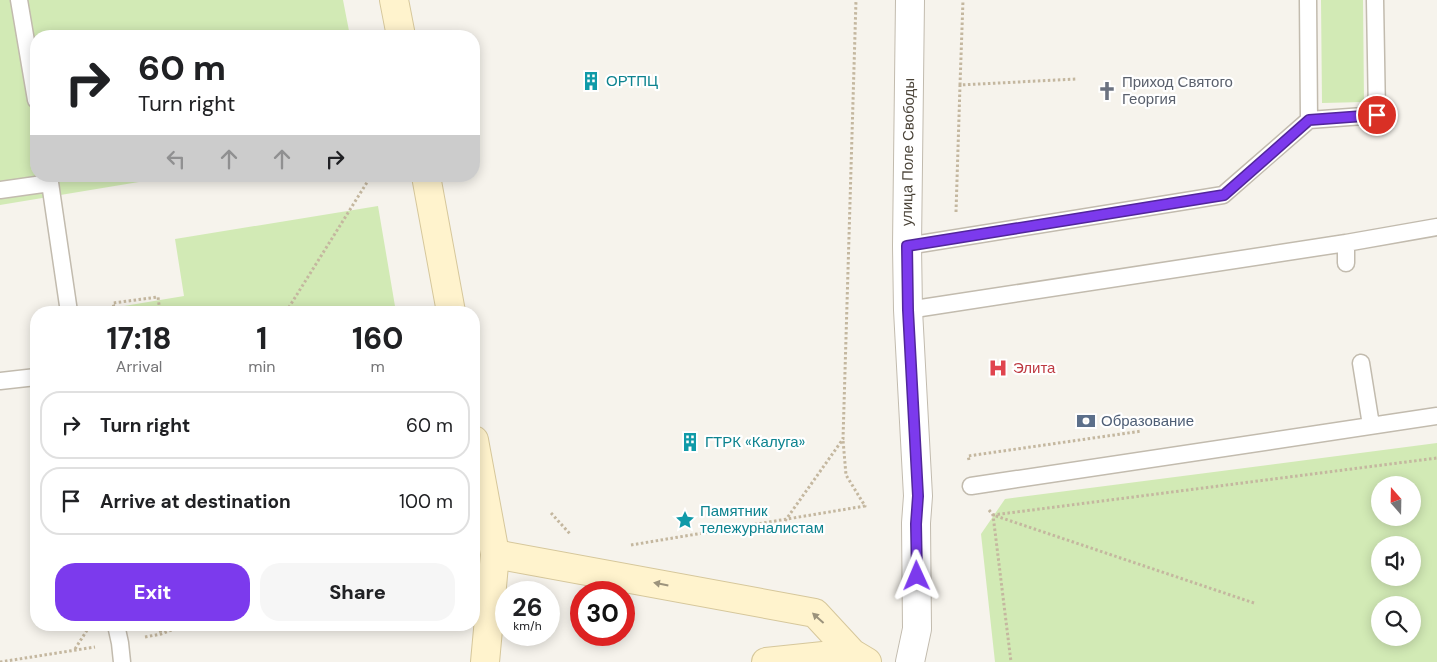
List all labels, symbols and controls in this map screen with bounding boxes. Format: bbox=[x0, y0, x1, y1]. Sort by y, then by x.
text: 60 m bbox=[138, 45, 226, 91]
icon: right bbox=[55, 50, 120, 115]
building icon: ОРТПЦ bbox=[580, 70, 602, 92]
place label: ОРТПЦ bbox=[606, 71, 658, 91]
place label: Приход Святого Георгия bbox=[1122, 72, 1233, 109]
street label: улица Поле Свободы bbox=[897, 78, 919, 226]
church icon: Приход Святого Георгия bbox=[1096, 80, 1118, 102]
text: Turn right bbox=[138, 89, 235, 118]
pin bbox=[1356, 94, 1398, 136]
icon: arrive bbox=[1363, 101, 1391, 129]
icon: left bbox=[162, 145, 190, 173]
icon: ahead bbox=[215, 145, 243, 173]
icon: ahead bbox=[268, 145, 296, 173]
icon: right bbox=[321, 145, 349, 173]
text: 17:18 bbox=[107, 319, 172, 358]
text: 1 bbox=[256, 319, 267, 358]
text: 160 bbox=[352, 319, 403, 358]
text: Arrival bbox=[116, 356, 162, 377]
text: min bbox=[248, 356, 276, 377]
text: m bbox=[371, 356, 385, 377]
hospital icon: Элита bbox=[987, 357, 1009, 379]
place label: Элита bbox=[1013, 358, 1056, 378]
bank icon: Образование bbox=[1075, 410, 1097, 432]
icon: right bbox=[57, 411, 85, 439]
place label: Образование bbox=[1101, 411, 1194, 431]
text: Turn right bbox=[100, 413, 190, 438]
text: 60 m bbox=[406, 413, 453, 438]
building icon: ГТРК «Калуга» bbox=[679, 431, 701, 453]
place label: ГТРК «Калуга» bbox=[705, 432, 806, 452]
north arrow bbox=[1371, 476, 1421, 526]
map controls bbox=[1371, 476, 1421, 646]
icon: arrive bbox=[57, 487, 85, 515]
text: Arrive at destination bbox=[100, 489, 291, 514]
text: 100 m bbox=[399, 489, 453, 514]
place label: Памятник тележурналистам bbox=[700, 501, 824, 538]
place icon: Памятник тележурналистам bbox=[674, 509, 696, 531]
button: sound bbox=[1371, 536, 1421, 586]
position arrow bbox=[890, 549, 942, 601]
button: Exit bbox=[55, 563, 250, 621]
button: Share bbox=[260, 563, 455, 621]
one-way arrow bbox=[652, 579, 668, 587]
speed limit sign: 30 bbox=[570, 581, 635, 646]
text: 26 bbox=[512, 591, 543, 624]
button: search bbox=[1371, 596, 1421, 646]
one-way arrow bbox=[813, 612, 825, 624]
text: km/h bbox=[513, 618, 542, 634]

